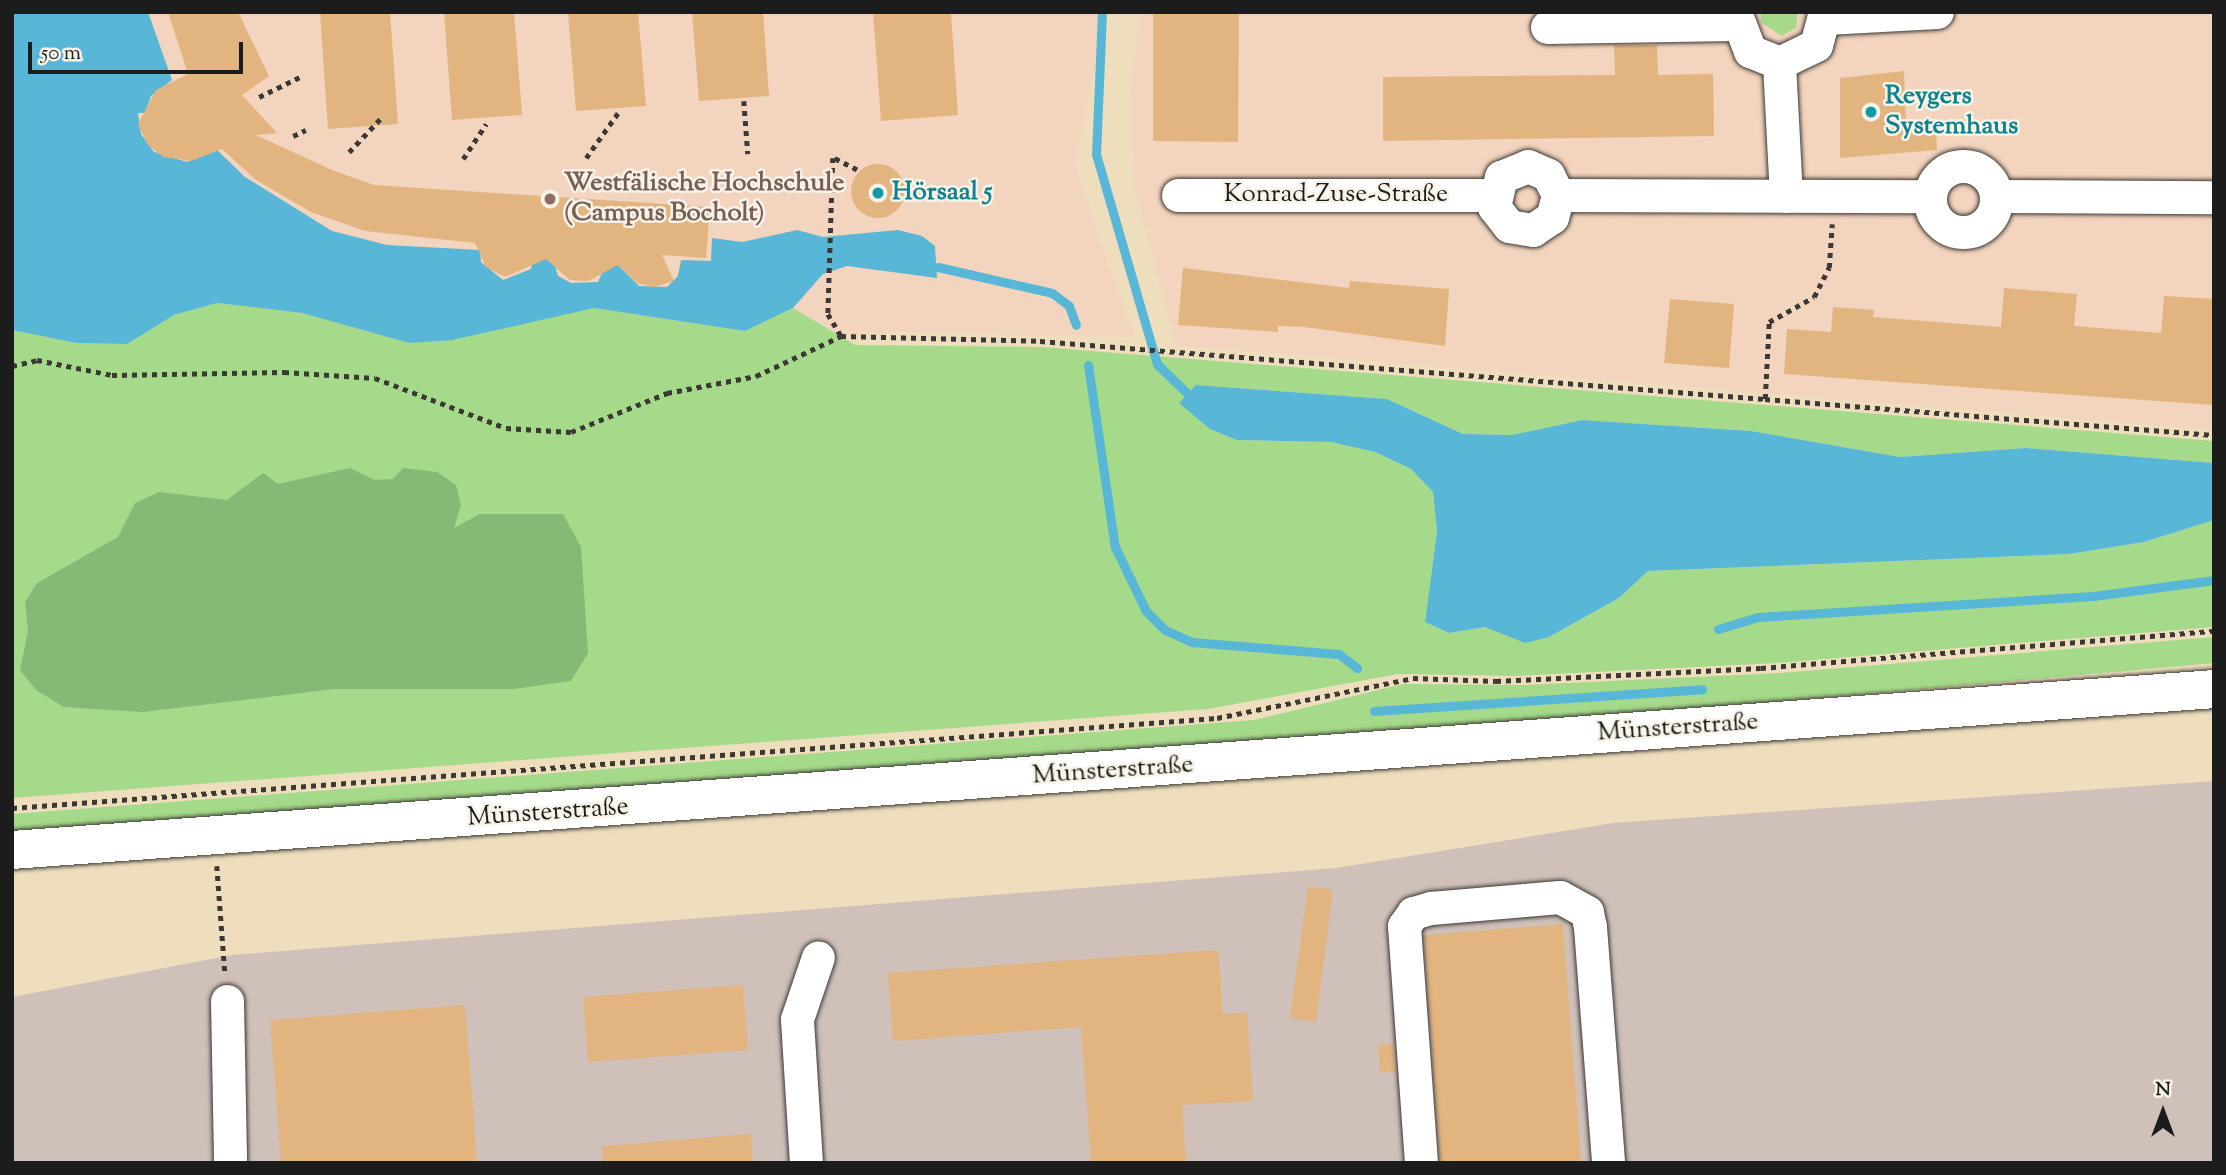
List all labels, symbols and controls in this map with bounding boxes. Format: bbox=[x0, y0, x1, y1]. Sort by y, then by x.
scale bar bbox=[32, 28, 247, 72]
text: 50 m bbox=[41, 39, 81, 69]
place label: Reygers Systemhaus bbox=[1885, 81, 2018, 142]
marker: Reygers Systemhaus bbox=[1863, 104, 1879, 120]
place label: Westfälische Hochschule (Campus Bocholt) bbox=[564, 168, 844, 230]
place label: Hörsaal 5 bbox=[892, 177, 992, 209]
street label: Konrad-Zuse-Straße bbox=[1224, 179, 1448, 211]
marker: Hörsaal 5 bbox=[870, 185, 886, 201]
marker: Westfälische Hochschule (Campus Bocholt) bbox=[542, 191, 558, 207]
street label: Münsterstraße bbox=[1596, 707, 1760, 749]
street label: Münsterstraße bbox=[1031, 750, 1195, 792]
street label: Münsterstraße bbox=[466, 792, 630, 834]
north arrow bbox=[2128, 1077, 2198, 1147]
text: N bbox=[2155, 1077, 2171, 1104]

